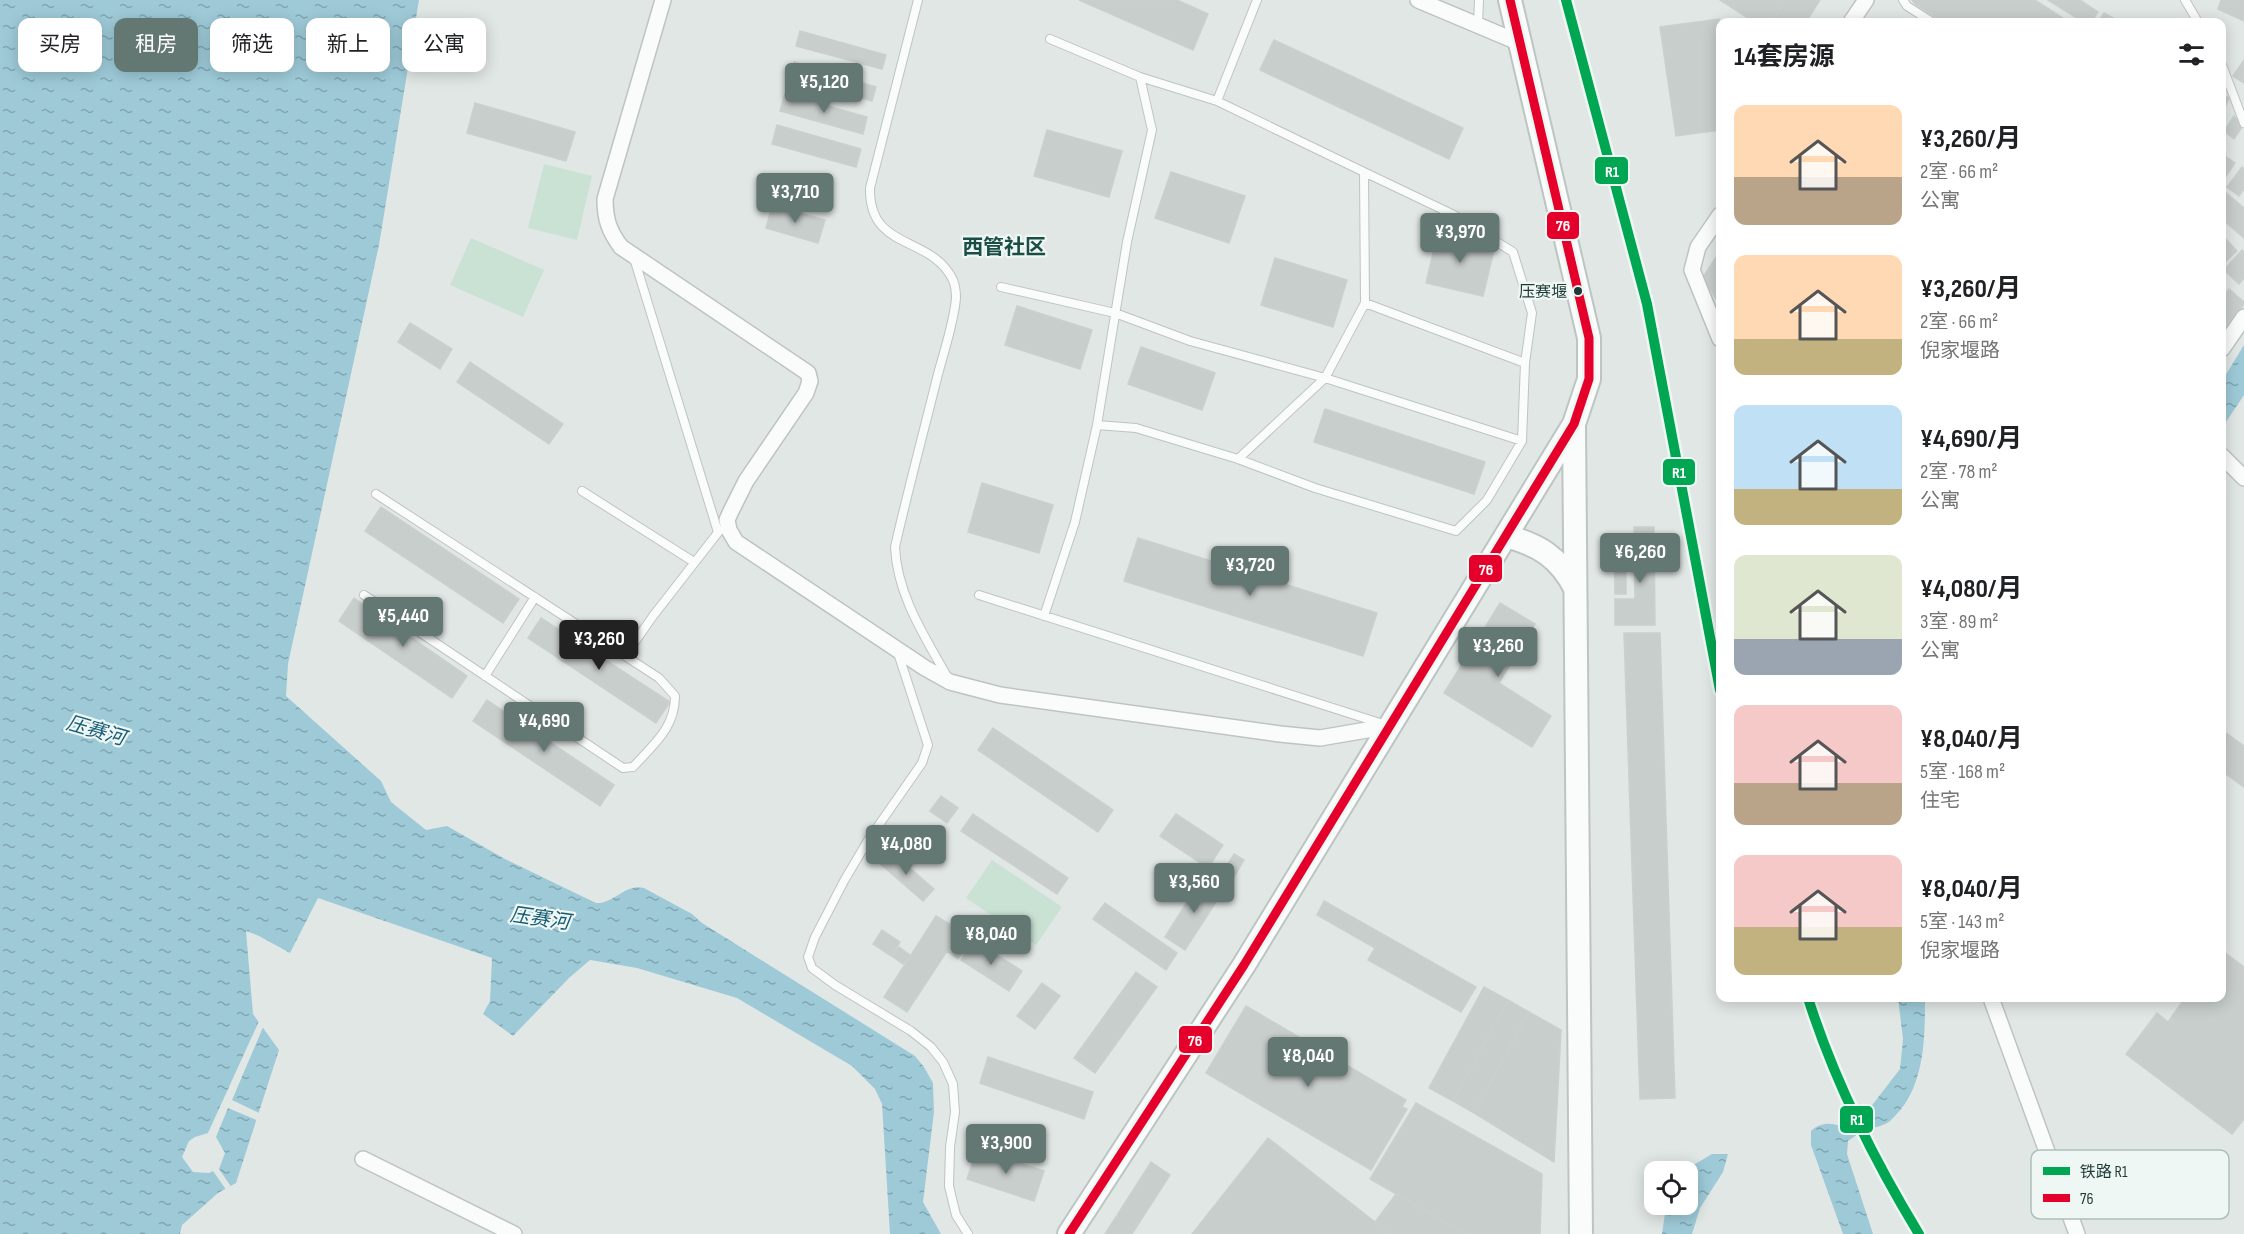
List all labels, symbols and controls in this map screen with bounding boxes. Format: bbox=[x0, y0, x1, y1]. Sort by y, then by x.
chip: 买房 bbox=[18, 18, 102, 72]
chip: 租房 bbox=[114, 18, 198, 72]
chip: 筛选 bbox=[210, 18, 294, 72]
chip: 新上 bbox=[306, 18, 390, 72]
chip: 公寓 bbox=[402, 18, 486, 72]
icon: filters bbox=[2175, 38, 2208, 71]
text: 14套房源 bbox=[1734, 42, 1835, 73]
pin: ¥5,120 bbox=[775, 63, 873, 114]
text: ¥5,120 bbox=[799, 70, 849, 94]
text: ¥3,260/月 bbox=[1920, 124, 2021, 155]
icon: home bbox=[1782, 129, 1854, 201]
line badge: R1 bbox=[1594, 156, 1629, 185]
text: 2室 · 66 m² bbox=[1920, 160, 1998, 184]
text: R1 bbox=[1605, 163, 1620, 182]
pin: ¥3,710 bbox=[746, 173, 844, 224]
text: ¥3,710 bbox=[770, 180, 820, 204]
text: 公寓 bbox=[1920, 189, 1960, 213]
line badge: 76 bbox=[1546, 211, 1580, 240]
pin: ¥3,970 bbox=[1411, 213, 1509, 264]
text: 76 bbox=[1556, 217, 1570, 236]
text: ¥3,970 bbox=[1434, 220, 1486, 244]
district label: 西管社区 bbox=[962, 235, 1046, 260]
text: ¥3,260/月 bbox=[1920, 274, 2021, 305]
icon: home bbox=[1782, 279, 1854, 351]
place label: 压赛堰 bbox=[1519, 283, 1567, 302]
marker: 压赛堰 bbox=[1572, 285, 1584, 297]
text: 2室 · 66 m² bbox=[1920, 310, 1998, 334]
text: 倪家堰路 bbox=[1920, 339, 2000, 363]
text: ¥4,690/月 bbox=[1920, 424, 2022, 455]
icon: home bbox=[1782, 429, 1854, 501]
line badge: R1 bbox=[1662, 458, 1696, 486]
text: 2室 · 78 m² bbox=[1920, 460, 1998, 484]
text: R1 bbox=[1672, 464, 1687, 483]
text: 公寓 bbox=[1920, 489, 1960, 513]
pin: ¥6,260 bbox=[1591, 533, 1689, 584]
text: ¥6,260 bbox=[1614, 540, 1666, 564]
pin: ¥3,720 bbox=[1201, 546, 1299, 597]
text: ¥3,720 bbox=[1225, 553, 1275, 577]
line badge: 76 bbox=[1468, 554, 1503, 583]
text: 76 bbox=[1479, 561, 1493, 580]
text: ¥4,080/月 bbox=[1920, 574, 2022, 605]
icon: home bbox=[1782, 579, 1854, 651]
pin: ¥5,440 bbox=[354, 597, 452, 648]
text: ¥5,440 bbox=[377, 604, 429, 628]
text: 3室 · 89 m² bbox=[1920, 610, 1999, 634]
pin: ¥3,260 bbox=[550, 620, 648, 671]
text: ¥3,260 bbox=[573, 627, 625, 651]
pin: ¥3,260 bbox=[1449, 627, 1547, 678]
text: ¥3,260 bbox=[1472, 634, 1524, 658]
text: 公寓 bbox=[1920, 639, 1960, 663]
pin: ¥4,690 bbox=[495, 702, 593, 753]
text: ¥4,690 bbox=[518, 709, 570, 733]
water label: 压赛河 bbox=[64, 711, 132, 752]
text: ¥8,040/月 bbox=[1920, 724, 2023, 755]
icon: home bbox=[1782, 729, 1854, 801]
text: 5室 · 168 m² bbox=[1920, 760, 2005, 784]
text: 住宅 bbox=[1920, 789, 1960, 813]
pin: ¥4,080 bbox=[857, 825, 955, 876]
text: ¥4,080 bbox=[880, 832, 932, 856]
pin: ¥3,560 bbox=[1145, 863, 1243, 914]
text: ¥3,560 bbox=[1168, 870, 1220, 894]
text: ¥8,040/月 bbox=[1920, 874, 2023, 905]
icon: home bbox=[1782, 879, 1854, 951]
water label: 压赛河 bbox=[508, 903, 575, 936]
text: 5室 · 143 m² bbox=[1920, 910, 2004, 934]
pin: ¥8,040 bbox=[942, 915, 1040, 966]
text: ¥8,040 bbox=[965, 922, 1017, 946]
text: 倪家堰路 bbox=[1920, 939, 2000, 963]
line badge: 76 bbox=[1178, 1025, 1213, 1054]
text: 76 bbox=[1188, 1032, 1202, 1051]
pin: ¥8,040 bbox=[1259, 1037, 1357, 1088]
text: ¥8,040 bbox=[1282, 1044, 1334, 1068]
line badge: R1 bbox=[1839, 1105, 1874, 1134]
text: R1 bbox=[1850, 1111, 1865, 1130]
pin: ¥3,900 bbox=[957, 1124, 1055, 1175]
text: ¥3,900 bbox=[980, 1131, 1032, 1155]
legend bbox=[2031, 1150, 2229, 1219]
map controls bbox=[1644, 1161, 1698, 1215]
button: locate bbox=[1644, 1161, 1698, 1215]
text: 铁路 R1 bbox=[2080, 1163, 2128, 1182]
text: 76 bbox=[2080, 1190, 2093, 1209]

